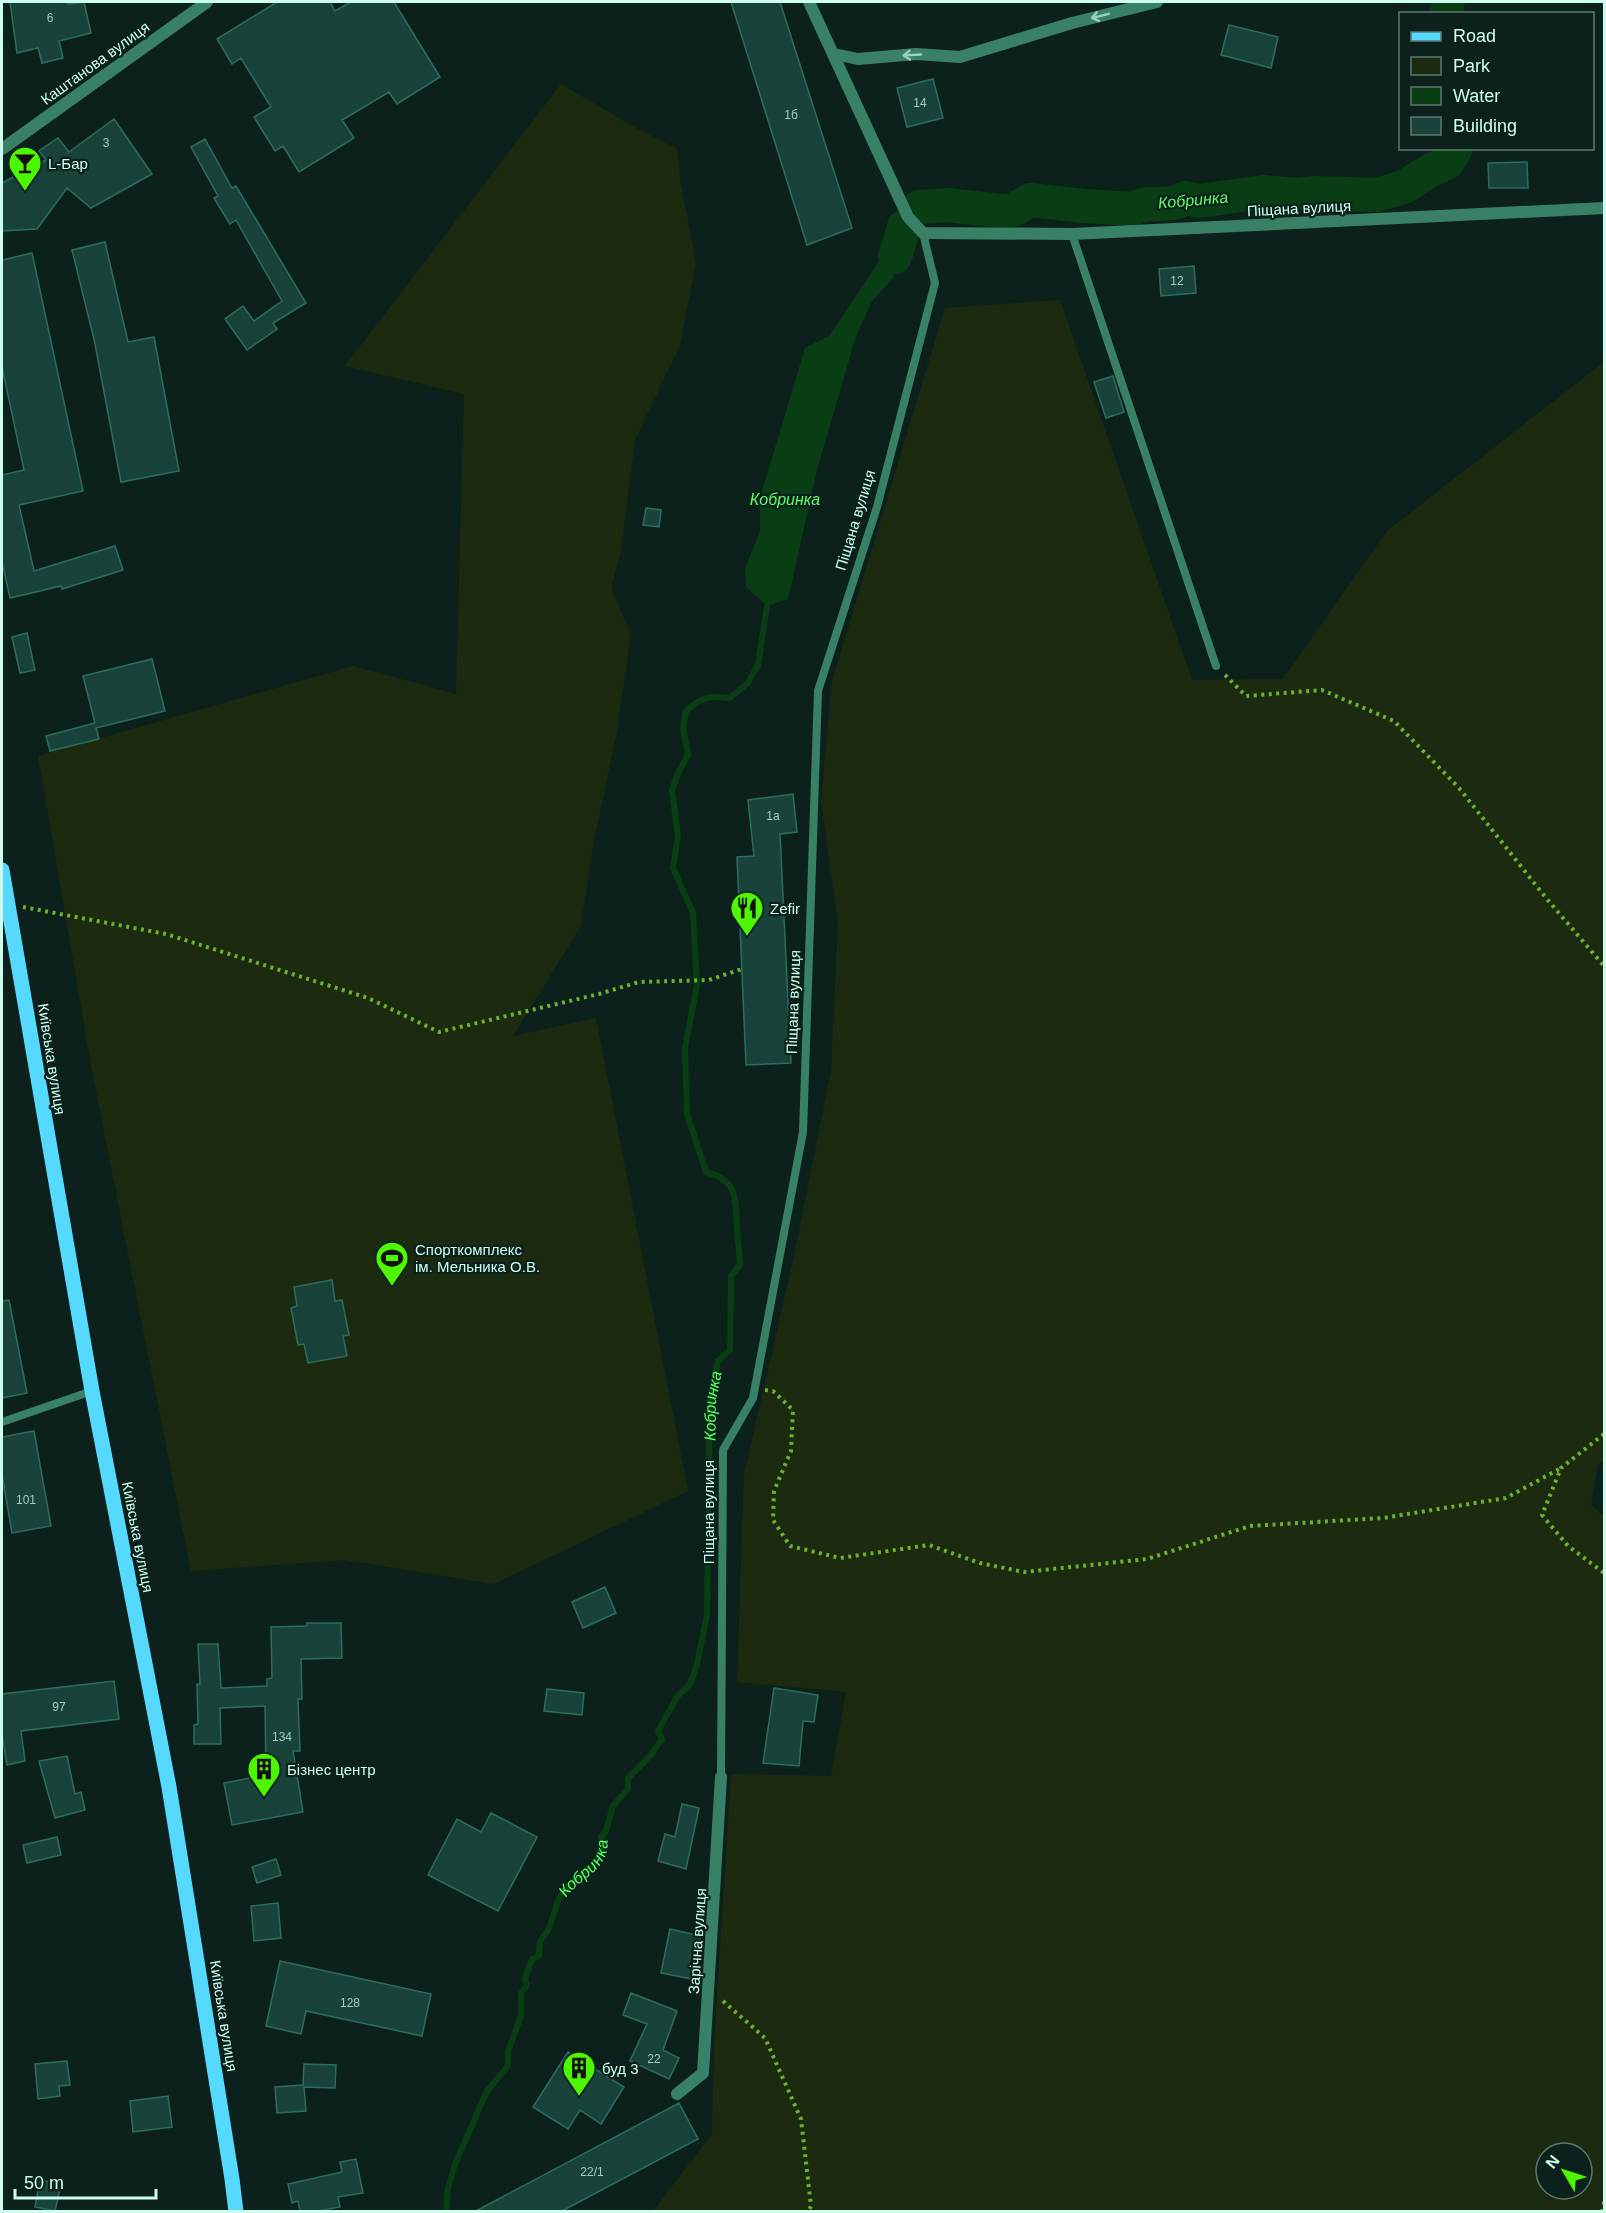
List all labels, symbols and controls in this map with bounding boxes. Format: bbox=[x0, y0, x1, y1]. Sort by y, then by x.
one-way arrow bbox=[1091, 10, 1110, 22]
house number: 6 bbox=[47, 11, 54, 25]
legend bbox=[1399, 12, 1594, 150]
street label: Каштанова вулиця bbox=[38, 18, 152, 108]
text: Road bbox=[1453, 26, 1496, 46]
one-way arrow bbox=[902, 49, 922, 60]
text: Park bbox=[1453, 56, 1491, 76]
text: Water bbox=[1453, 86, 1500, 106]
house number: 14 bbox=[913, 96, 927, 110]
house number: 1б bbox=[784, 108, 798, 122]
text: Building bbox=[1453, 116, 1517, 136]
house number: 3 bbox=[103, 136, 110, 150]
bar icon: L-Бар bbox=[7, 145, 43, 192]
place label: L-Бар bbox=[48, 155, 88, 172]
water label: Кобринка bbox=[1157, 188, 1229, 212]
street label: Піщана вулиця bbox=[1247, 197, 1351, 219]
house number: 12 bbox=[1170, 274, 1184, 288]
street label: Піщана вулиця bbox=[832, 468, 878, 572]
water label: Кобринка bbox=[750, 491, 820, 508]
house number: 1а bbox=[766, 809, 780, 823]
restaurant icon: Zefir bbox=[729, 890, 765, 937]
place label: Zefir bbox=[770, 900, 800, 917]
street label: Піщана вулиця bbox=[783, 950, 803, 1054]
street label: Київська вулиця bbox=[35, 1002, 69, 1116]
sports icon: Спорткомплекс ім. Мельника О.В. bbox=[374, 1240, 410, 1287]
place label: Спорткомплекс ім. Мельника О.В. bbox=[415, 1241, 540, 1275]
water label: Кобринка bbox=[701, 1369, 724, 1441]
street label: Піщана вулиця bbox=[700, 1460, 717, 1564]
street label: Київська вулиця bbox=[119, 1480, 157, 1594]
house number: 101 bbox=[16, 1493, 36, 1507]
house number: 97 bbox=[52, 1700, 66, 1714]
house number: 134 bbox=[272, 1730, 292, 1744]
building icon: Бізнес центр bbox=[246, 1751, 282, 1798]
place label: Бізнес центр bbox=[287, 1761, 376, 1778]
water label: Кобринка bbox=[554, 1839, 610, 1899]
street label: Зарічна вулиця bbox=[685, 1887, 709, 1995]
street label: Київська вулиця bbox=[207, 1959, 241, 2073]
house number: 128 bbox=[340, 1996, 360, 2010]
building icon: буд 3 bbox=[561, 2050, 597, 2097]
house number: 22 bbox=[647, 2052, 661, 2066]
place label: буд 3 bbox=[602, 2060, 639, 2077]
north arrow bbox=[1534, 2141, 1594, 2201]
text: N bbox=[1542, 2152, 1563, 2172]
scale bar bbox=[15, 2162, 156, 2200]
house number: 22/1 bbox=[580, 2165, 604, 2179]
text: 50 m bbox=[24, 2173, 64, 2193]

